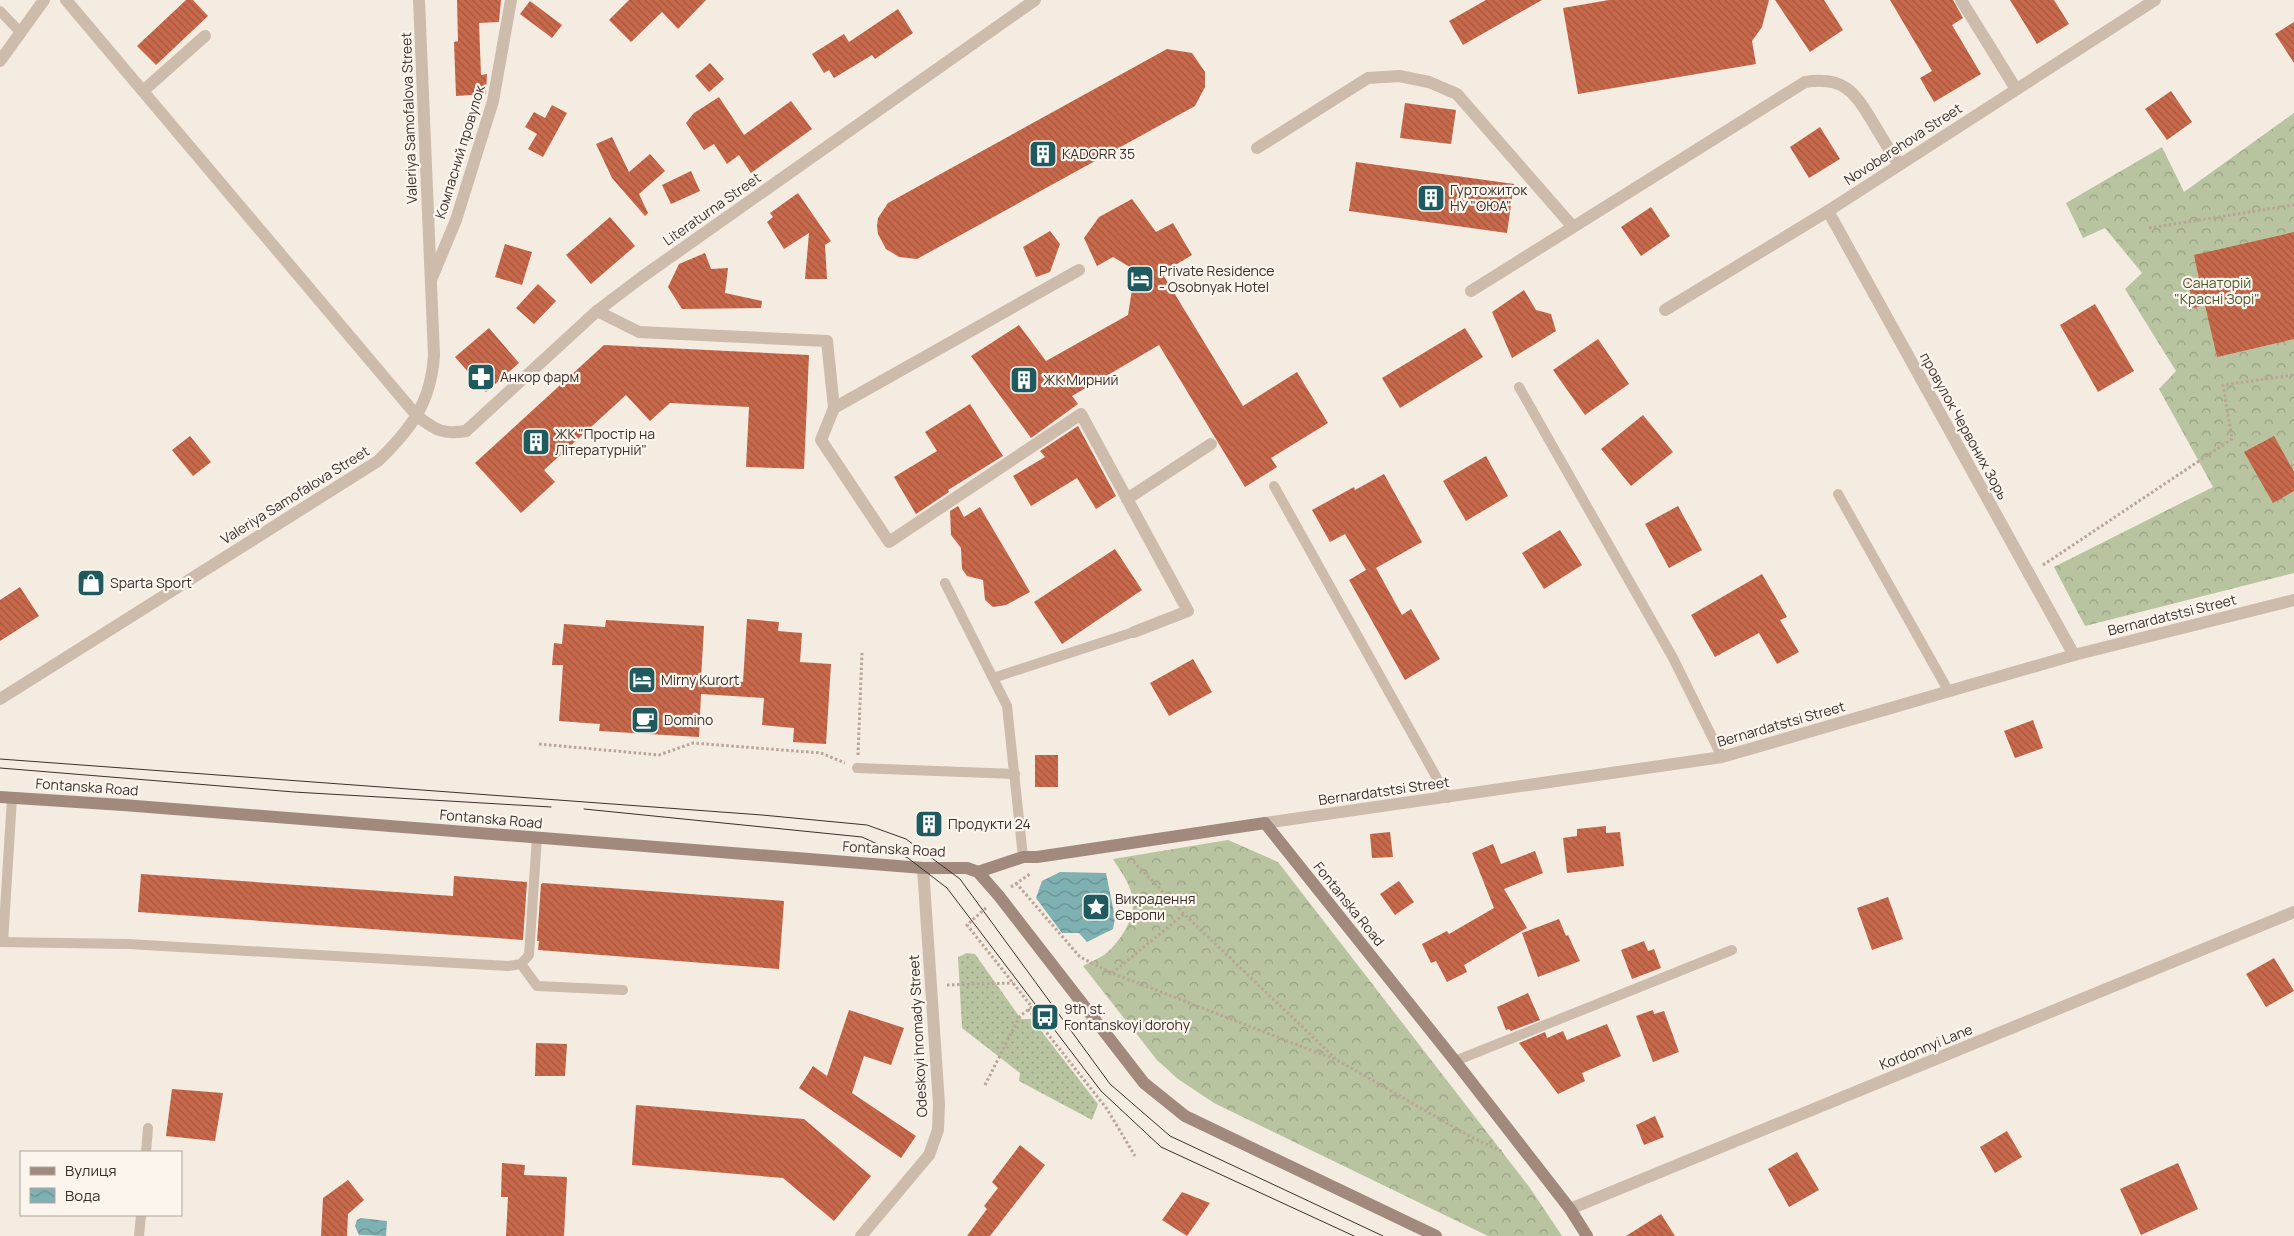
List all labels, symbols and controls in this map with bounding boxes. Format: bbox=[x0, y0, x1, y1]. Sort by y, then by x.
street label: Valeriya Samofalova Street bbox=[396, 31, 421, 204]
street label: Компасний провулок bbox=[430, 82, 489, 221]
street label: Novoberehova Street bbox=[1840, 98, 1966, 189]
building icon: KADORR 35 bbox=[1028, 139, 1058, 169]
place label: KADORR 35 bbox=[1062, 144, 1135, 163]
street label: Literaturna Street bbox=[659, 167, 765, 249]
place label: Гуртожиток НУ "ОЮА" bbox=[1450, 180, 1528, 215]
building icon: Гуртожиток НУ "ОЮА" bbox=[1416, 183, 1446, 213]
place label: Private Residence - Osobnyak Hotel bbox=[1159, 261, 1274, 296]
hotel icon: Private Residence - Osobnyak Hotel bbox=[1125, 264, 1155, 294]
park label: Санаторій "Красні Зорі" bbox=[2174, 273, 2260, 308]
street label: провулок Червоних Зорь bbox=[1916, 349, 2013, 503]
pharmacy icon: Анкор фарм bbox=[466, 362, 496, 392]
building icon: ЖК Мирний bbox=[1009, 365, 1039, 395]
place label: Анкор фарм bbox=[500, 367, 579, 386]
place label: ЖК Мирний bbox=[1043, 370, 1119, 389]
place label: ЖК "Простір на Літературній" bbox=[555, 424, 655, 459]
building icon: ЖК "Простір на Літературній" bbox=[521, 427, 551, 457]
street label: Valeriya Samofalova Street bbox=[217, 441, 373, 548]
shop icon: Sparta Sport bbox=[76, 568, 106, 598]
place label: Sparta Sport bbox=[110, 573, 192, 592]
street label: Bernardatstsi Street bbox=[2106, 589, 2239, 640]
hotel icon: Mirny Kurort bbox=[627, 665, 657, 695]
place label: Mirny Kurort bbox=[661, 670, 740, 689]
street label: Bernardatstsi Street bbox=[1715, 696, 1847, 751]
cafe icon: Domino bbox=[630, 705, 660, 735]
place label: Domino bbox=[664, 710, 713, 729]
street label: Bernardatstsi Street bbox=[1317, 772, 1451, 809]
street label: Fontanska Road bbox=[35, 773, 139, 800]
street label: Fontanska Road bbox=[439, 805, 543, 832]
building icon: Продукти 24 bbox=[914, 809, 944, 839]
place label: Продукти 24 bbox=[948, 814, 1031, 833]
street label: Fontanska Road bbox=[842, 836, 946, 861]
street label: Fontanska Road bbox=[1310, 858, 1389, 950]
place label: Викрадення Європи bbox=[1115, 889, 1195, 924]
place icon: Викрадення Європи bbox=[1081, 892, 1111, 922]
street label: Odeskoyi hromady Street bbox=[904, 954, 931, 1118]
place label: 9th st. Fontanskoyi dorohy bbox=[1064, 999, 1191, 1034]
bus stop icon: 9th st. Fontanskoyi dorohy bbox=[1030, 1002, 1060, 1032]
street label: Kordonnyi Lane bbox=[1876, 1019, 1975, 1074]
legend bbox=[20, 1151, 182, 1216]
text: Вулиця bbox=[65, 1160, 117, 1181]
text: Вода bbox=[65, 1185, 100, 1206]

